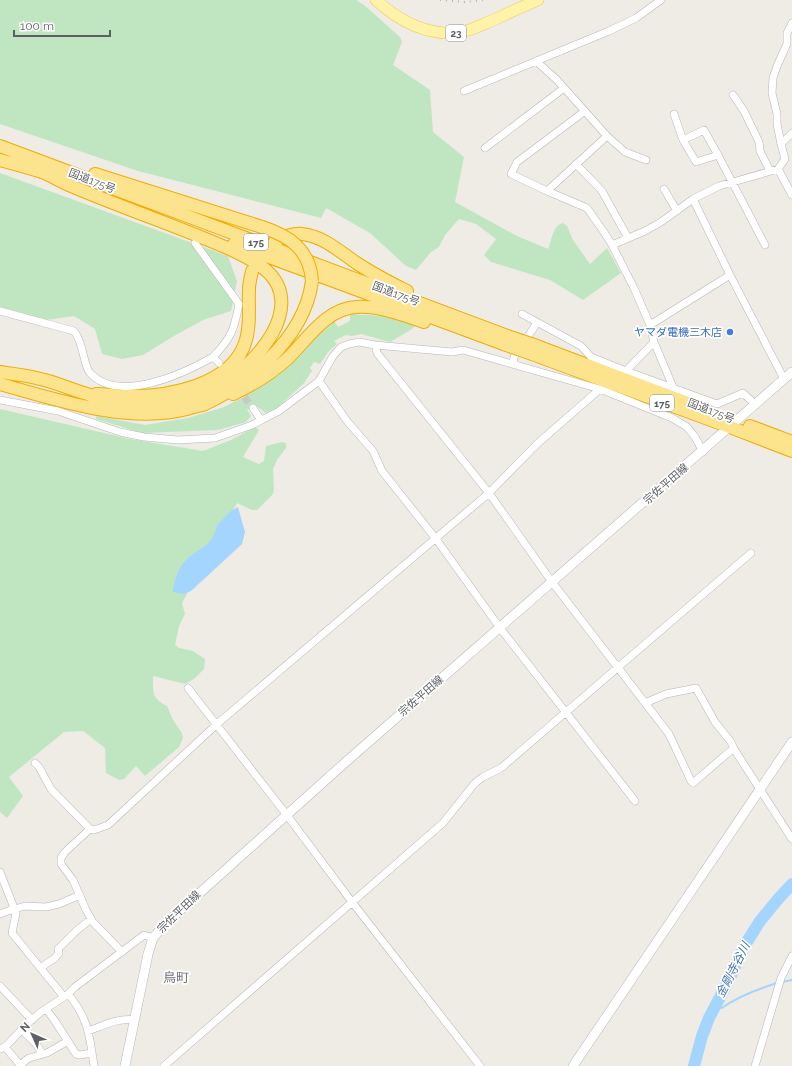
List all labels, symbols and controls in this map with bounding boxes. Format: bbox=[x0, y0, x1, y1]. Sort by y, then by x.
scale bar bbox=[14, 12, 110, 38]
text: 100 m bbox=[20, 19, 54, 33]
road number: 23 bbox=[446, 25, 466, 41]
street label: 国道175号 bbox=[67, 166, 117, 196]
road number: 175 bbox=[244, 234, 268, 250]
street label: 国道175号 bbox=[371, 279, 421, 309]
place label: ヤマダ電機三木店 bbox=[634, 326, 722, 339]
marker: ヤマダ電機三木店 bbox=[725, 327, 735, 337]
road number: 175 bbox=[650, 395, 674, 411]
street label: 国道175号 bbox=[686, 396, 736, 426]
street label: 宗佐平田線 bbox=[641, 461, 691, 507]
street label: 宗佐平田線 bbox=[396, 673, 446, 719]
street label: 宗佐平田線 bbox=[155, 888, 203, 936]
water label: 金剛寺谷川 bbox=[713, 938, 754, 1000]
district label: 鳥町 bbox=[163, 970, 189, 985]
north arrow bbox=[12, 1014, 52, 1054]
text: N bbox=[18, 1020, 33, 1035]

